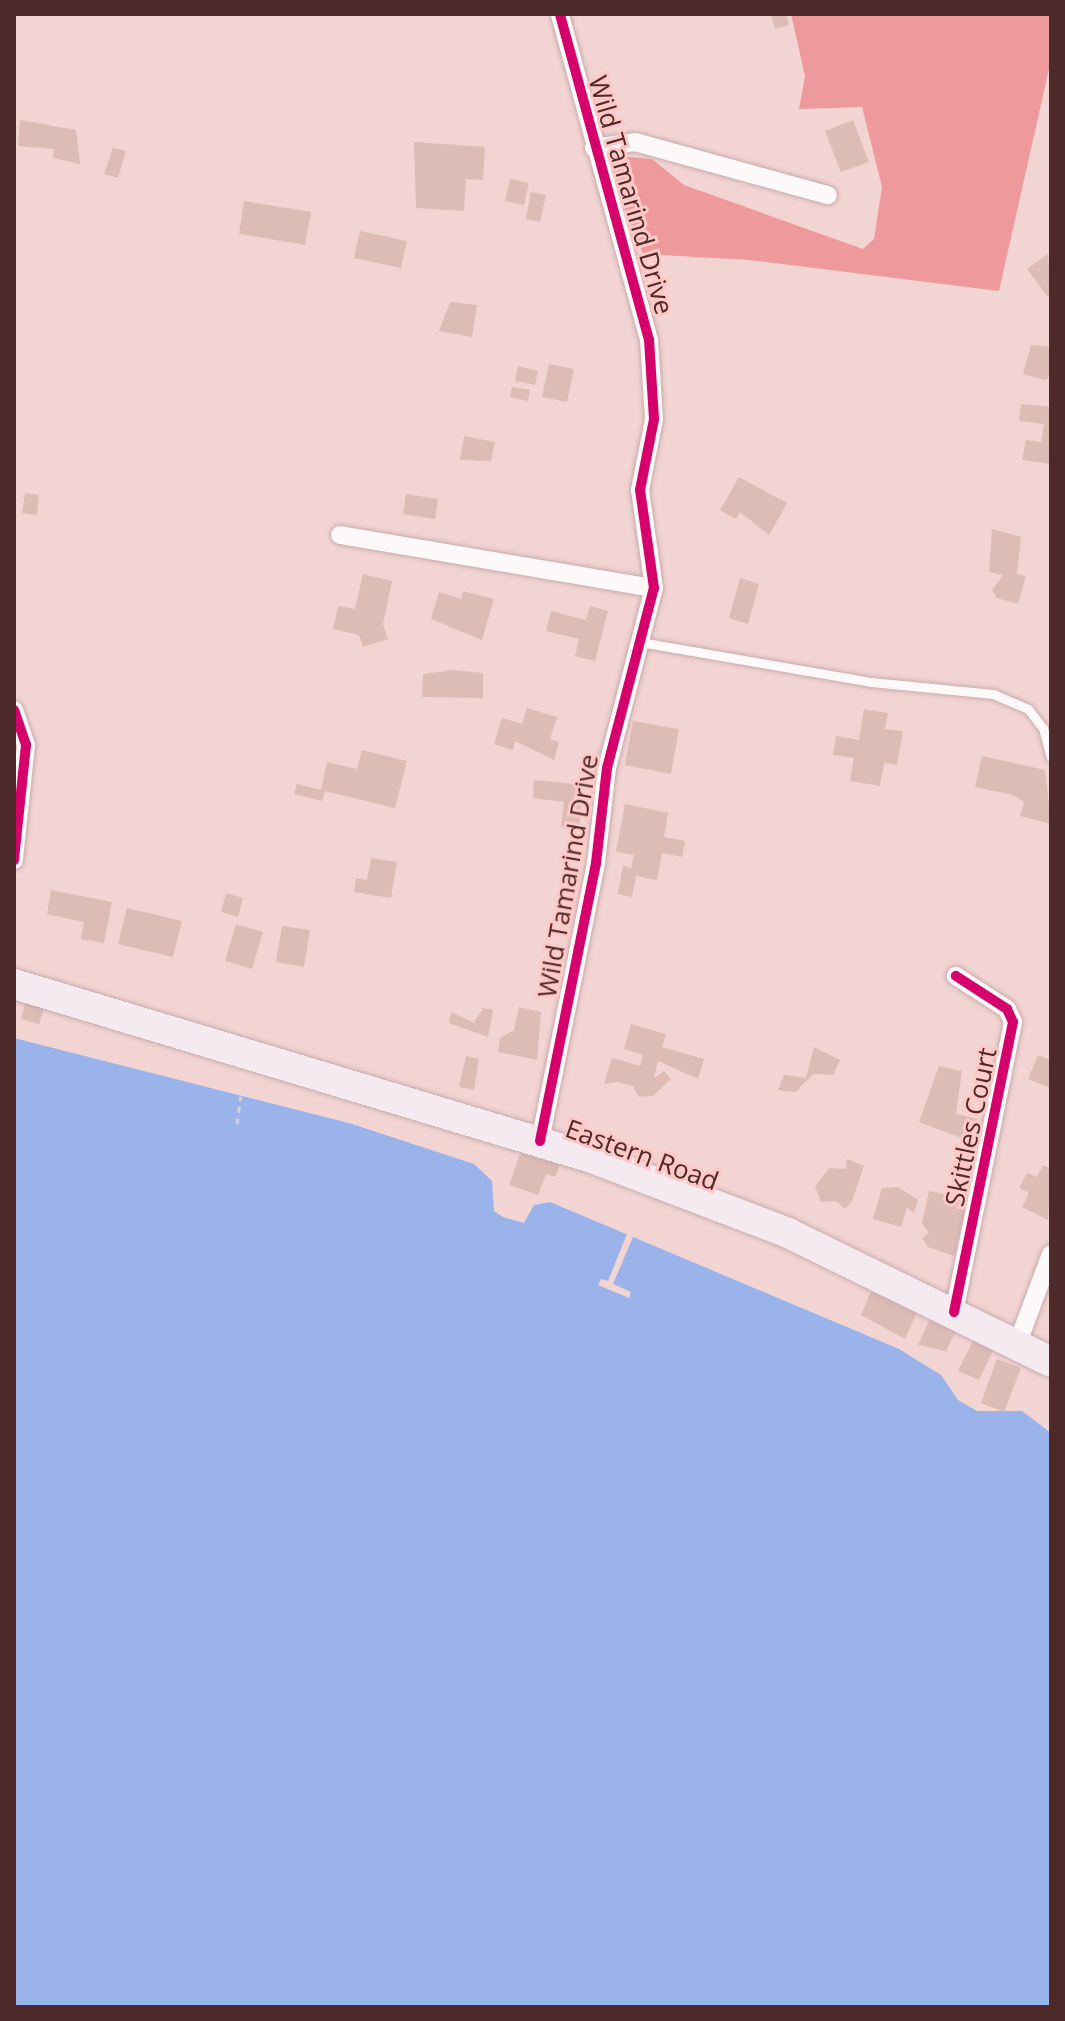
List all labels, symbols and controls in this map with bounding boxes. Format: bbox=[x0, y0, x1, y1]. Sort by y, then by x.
street label: Wild Tamarind Drive bbox=[582, 72, 680, 318]
street label: Wild Tamarind Drive bbox=[531, 752, 605, 1000]
street label: Skittles Court bbox=[939, 1045, 1003, 1209]
street label: Eastern Road bbox=[561, 1113, 723, 1197]

